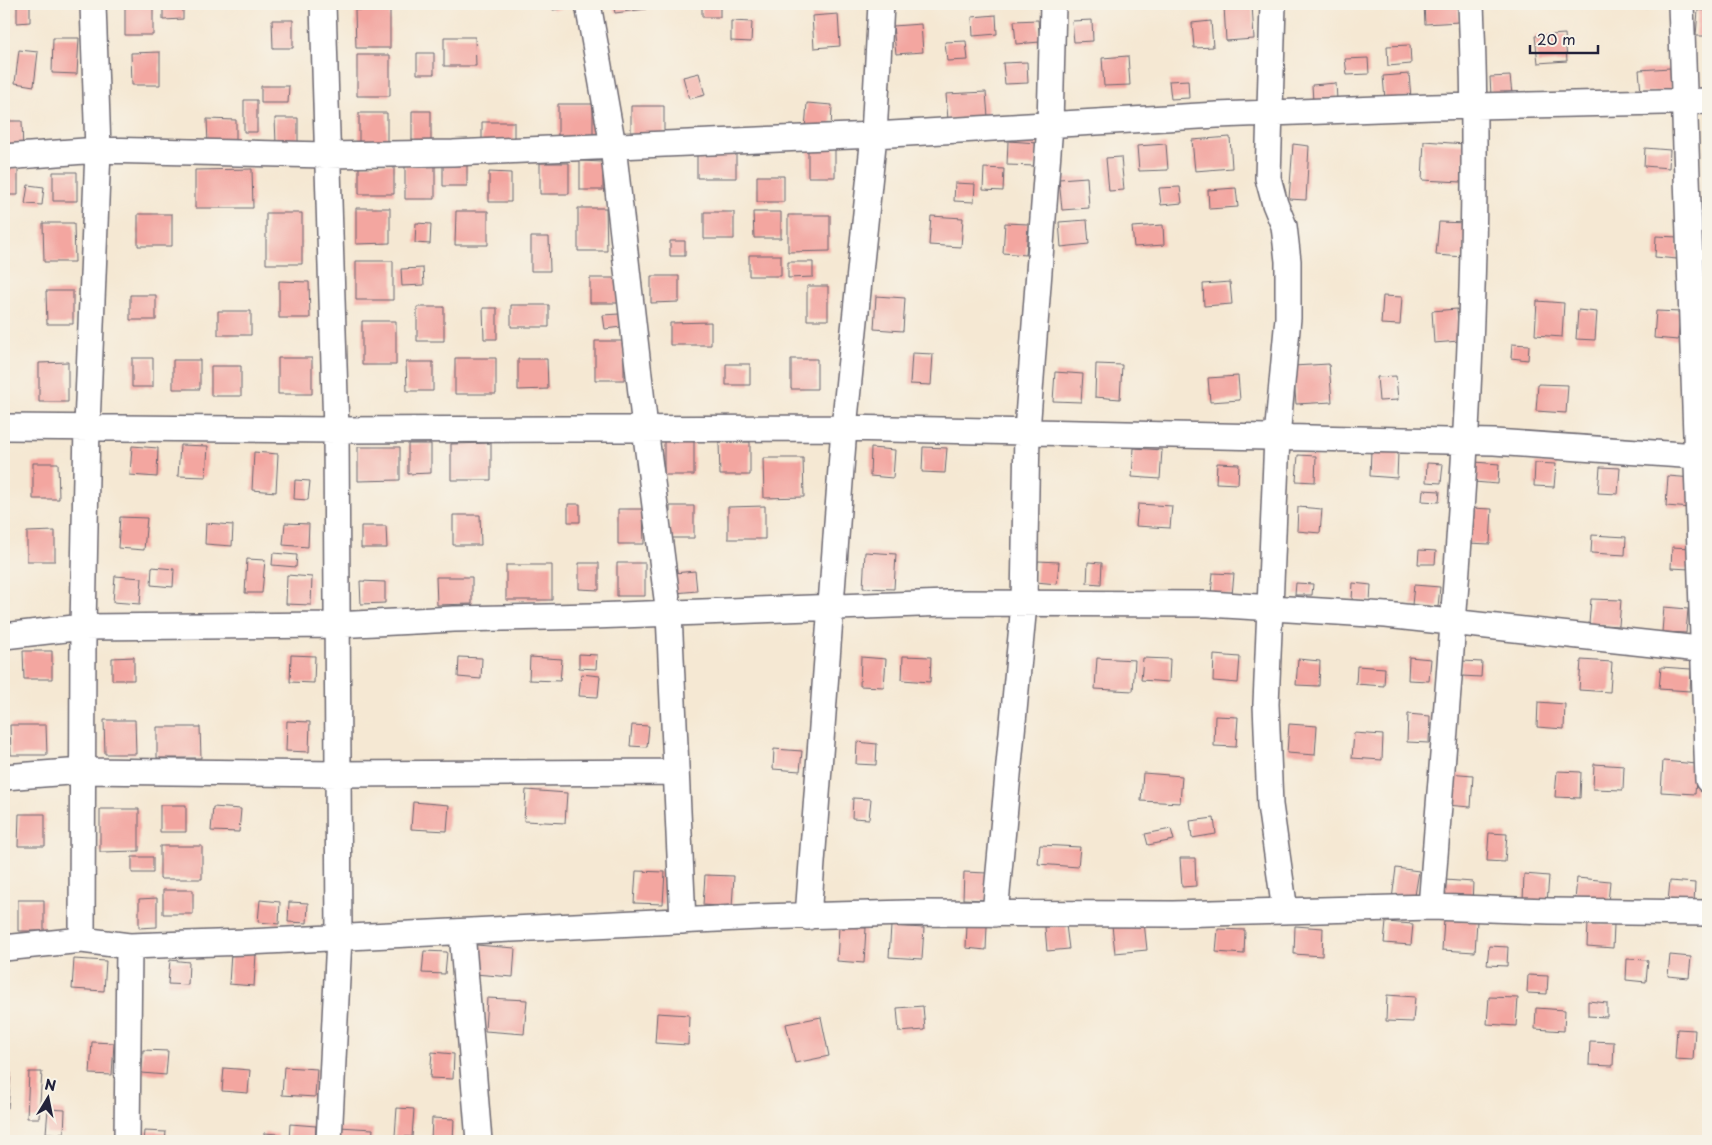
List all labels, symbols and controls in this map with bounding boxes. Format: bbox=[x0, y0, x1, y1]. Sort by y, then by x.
scale bar bbox=[1530, 22, 1597, 54]
text: 20 m bbox=[1537, 27, 1576, 50]
north arrow bbox=[22, 1072, 72, 1122]
text: N bbox=[43, 1073, 58, 1096]

